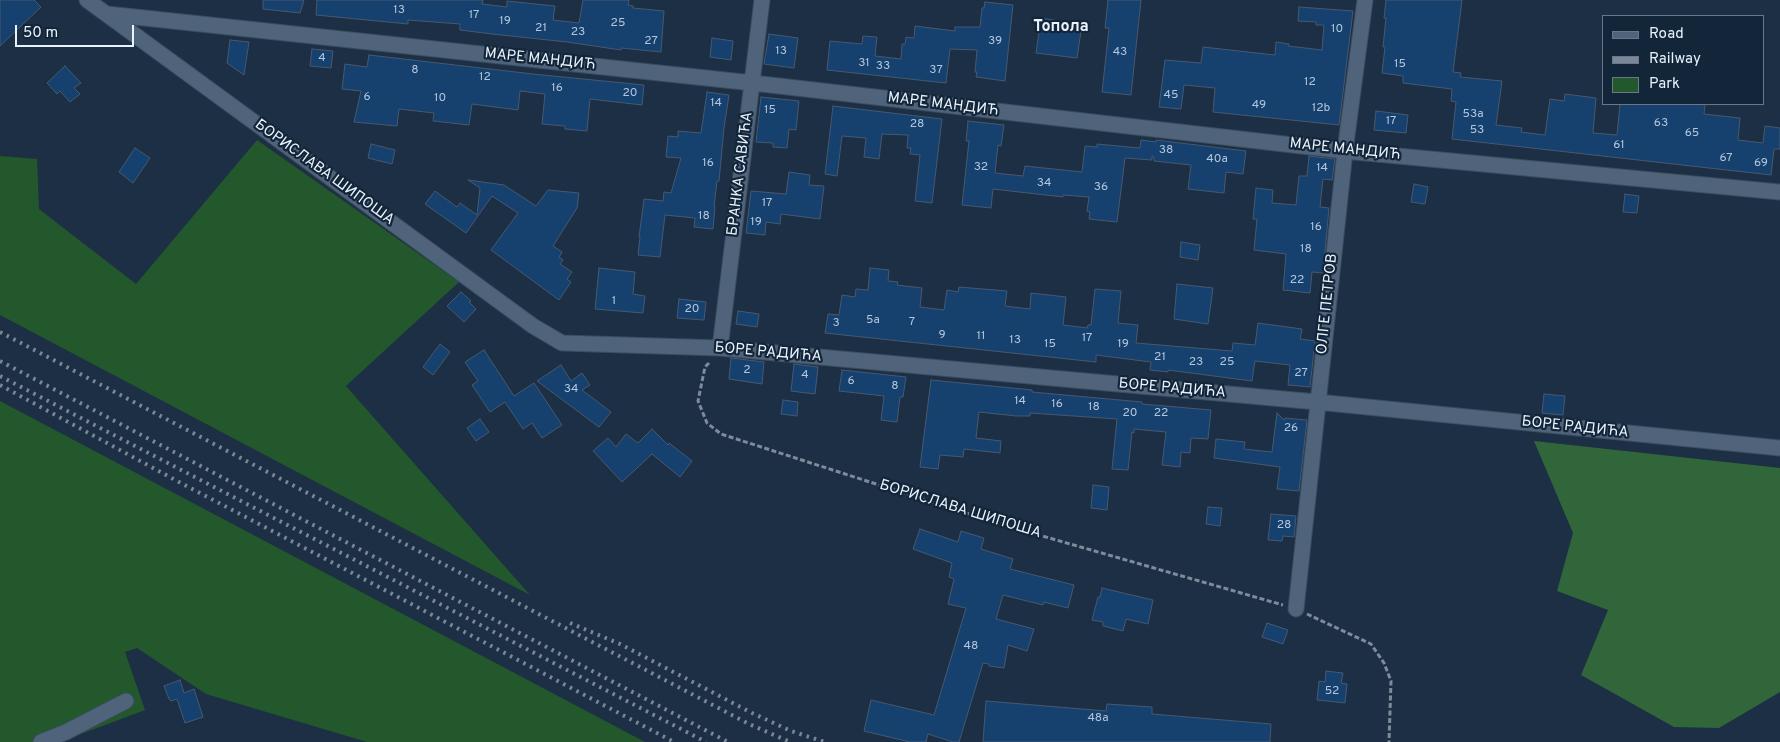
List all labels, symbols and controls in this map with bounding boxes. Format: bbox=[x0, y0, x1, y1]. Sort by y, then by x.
house number: 13 bbox=[393, 4, 405, 18]
house number: 17 bbox=[469, 9, 479, 23]
scale bar bbox=[18, 15, 136, 47]
house number: 19 bbox=[499, 15, 511, 29]
legend bbox=[1602, 15, 1765, 105]
house number: 25 bbox=[611, 17, 625, 31]
district label: Топола bbox=[1033, 18, 1089, 38]
house number: 21 bbox=[535, 22, 547, 36]
house number: 10 bbox=[1331, 23, 1343, 37]
text: 50 m bbox=[23, 24, 58, 43]
text: Road bbox=[1649, 25, 1684, 44]
house number: 23 bbox=[571, 26, 585, 40]
house number: 27 bbox=[644, 35, 658, 49]
house number: 39 bbox=[988, 35, 1002, 49]
street label: МАРЕ МАНДИЋ bbox=[484, 45, 596, 75]
house number: 13 bbox=[775, 45, 787, 59]
house number: 43 bbox=[1113, 46, 1127, 60]
text: Railway bbox=[1649, 50, 1701, 69]
house number: 4 bbox=[318, 52, 326, 66]
house number: 31 bbox=[858, 57, 870, 71]
house number: 15 bbox=[1394, 58, 1406, 72]
house number: 33 bbox=[876, 60, 890, 74]
house number: 8 bbox=[411, 64, 419, 78]
house number: 37 bbox=[929, 64, 943, 78]
house number: 12 bbox=[479, 71, 491, 85]
text: Park bbox=[1649, 75, 1680, 94]
house number: 12 bbox=[1304, 76, 1316, 90]
house number: 16 bbox=[551, 82, 563, 96]
house number: 20 bbox=[622, 87, 638, 101]
street label: МАРЕ МАНДИЋ bbox=[887, 89, 999, 121]
house number: 45 bbox=[1164, 89, 1178, 103]
house number: 6 bbox=[363, 91, 371, 105]
house number: 10 bbox=[434, 92, 446, 106]
house number: 14 bbox=[710, 97, 722, 111]
house number: 49 bbox=[1252, 99, 1266, 113]
house number: 12b bbox=[1312, 102, 1330, 116]
house number: 15 bbox=[764, 104, 776, 118]
house number: 53a bbox=[1462, 108, 1484, 122]
street label: БРАНКА САВИЋА bbox=[724, 111, 758, 237]
house number: 17 bbox=[1386, 115, 1396, 129]
street label: БОРИСЛАВА ШИПОША bbox=[251, 116, 397, 230]
house number: 63 bbox=[1654, 117, 1668, 131]
house number: 28 bbox=[910, 118, 924, 132]
house number: 53 bbox=[1470, 124, 1484, 138]
house number: 65 bbox=[1685, 127, 1699, 141]
street label: МАРЕ МАНДИЋ bbox=[1289, 135, 1401, 165]
house number: 61 bbox=[1613, 139, 1625, 153]
house number: 38 bbox=[1159, 144, 1173, 158]
house number: 67 bbox=[1719, 152, 1733, 166]
house number: 40a bbox=[1206, 153, 1228, 167]
house number: 16 bbox=[702, 157, 714, 171]
house number: 69 bbox=[1754, 157, 1768, 171]
house number: 32 bbox=[974, 161, 988, 175]
house number: 14 bbox=[1316, 162, 1328, 176]
house number: 34 bbox=[1037, 177, 1051, 191]
house number: 36 bbox=[1094, 181, 1108, 195]
house number: 17 bbox=[762, 197, 772, 211]
house number: 18 bbox=[698, 210, 710, 224]
house number: 19 bbox=[750, 216, 762, 230]
house number: 16 bbox=[1310, 221, 1322, 235]
house number: 18 bbox=[1300, 243, 1312, 257]
street label: ОЛГЕ ПЕТРОВ bbox=[1314, 253, 1342, 355]
house number: 22 bbox=[1290, 274, 1304, 288]
house number: 1 bbox=[612, 295, 616, 309]
house number: 20 bbox=[684, 303, 700, 317]
house number: 5a bbox=[866, 314, 880, 328]
house number: 7 bbox=[909, 316, 915, 330]
house number: 3 bbox=[832, 317, 840, 331]
house number: 9 bbox=[938, 329, 946, 343]
house number: 11 bbox=[977, 330, 985, 344]
house number: 17 bbox=[1082, 332, 1092, 346]
house number: 13 bbox=[1009, 334, 1021, 348]
house number: 15 bbox=[1044, 338, 1056, 352]
house number: 19 bbox=[1117, 338, 1129, 352]
street label: БОРЕ РАДИЋА bbox=[714, 339, 822, 367]
house number: 21 bbox=[1154, 351, 1166, 365]
house number: 23 bbox=[1189, 356, 1203, 370]
house number: 25 bbox=[1220, 356, 1234, 370]
house number: 2 bbox=[743, 364, 751, 378]
house number: 27 bbox=[1294, 367, 1308, 381]
house number: 4 bbox=[801, 369, 809, 383]
house number: 6 bbox=[847, 375, 855, 389]
street label: БОРЕ РАДИЋА bbox=[1118, 375, 1226, 403]
house number: 8 bbox=[891, 380, 899, 394]
house number: 34 bbox=[564, 383, 578, 397]
house number: 14 bbox=[1014, 395, 1026, 409]
house number: 16 bbox=[1051, 398, 1063, 412]
house number: 18 bbox=[1088, 401, 1100, 415]
house number: 20 bbox=[1122, 407, 1138, 421]
house number: 22 bbox=[1154, 407, 1168, 421]
street label: БОРЕ РАДИЋА bbox=[1521, 413, 1629, 443]
house number: 26 bbox=[1284, 422, 1298, 436]
street label: БОРИСЛАВА ШИПОША bbox=[877, 477, 1043, 543]
house number: 28 bbox=[1277, 519, 1291, 533]
house number: 48 bbox=[964, 640, 978, 654]
house number: 52 bbox=[1325, 685, 1339, 699]
house number: 48a bbox=[1087, 712, 1109, 726]

